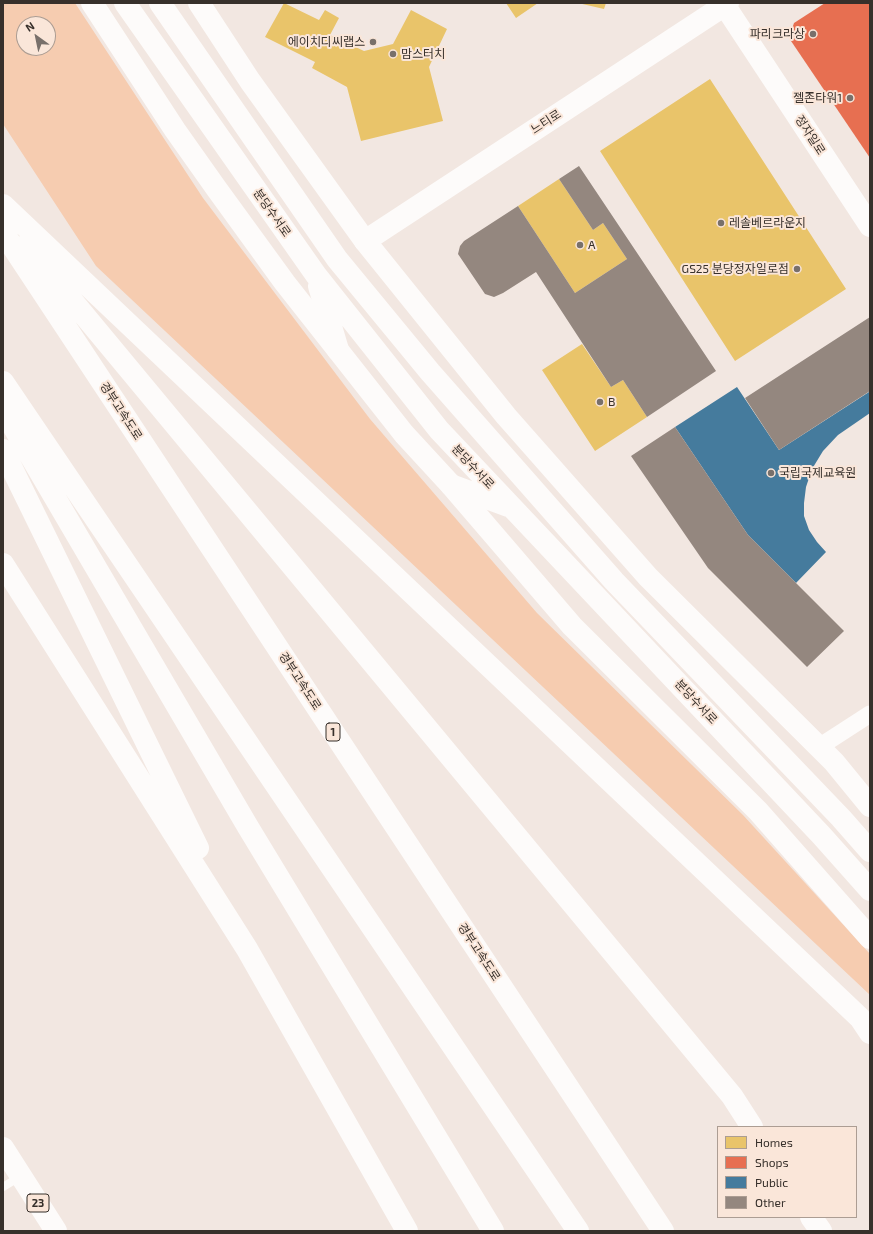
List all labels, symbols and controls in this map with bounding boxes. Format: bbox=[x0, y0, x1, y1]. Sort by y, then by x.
north arrow bbox=[16, 16, 56, 56]
text: N bbox=[23, 19, 37, 34]
place label: 파리크라상 bbox=[750, 27, 805, 41]
marker: 파리크라상 bbox=[808, 29, 818, 39]
place label: 에이치디씨랩스 bbox=[288, 35, 365, 49]
marker: 에이치디씨랩스 bbox=[368, 37, 378, 47]
place label: 맘스터치 bbox=[401, 47, 445, 61]
marker: 맘스터치 bbox=[388, 49, 398, 59]
place label: 젤존타워1 bbox=[793, 91, 842, 105]
marker: 젤존타워1 bbox=[845, 93, 855, 103]
street label: 느티로 bbox=[528, 107, 564, 137]
street label: 정자일로 bbox=[792, 113, 828, 157]
street label: 분당수서로 bbox=[250, 186, 294, 240]
place label: 레솔베르라운지 bbox=[729, 216, 806, 230]
marker: 레솔베르라운지 bbox=[716, 218, 726, 228]
place label: A bbox=[588, 238, 595, 252]
marker: A bbox=[575, 240, 585, 250]
place label: GS25 분당정자일로점 bbox=[682, 262, 789, 276]
marker: GS25 분당정자일로점 bbox=[792, 264, 802, 274]
street label: 경부고속도로 bbox=[97, 379, 145, 443]
place label: B bbox=[608, 395, 615, 409]
marker: B bbox=[595, 397, 605, 407]
street label: 분당수서로 bbox=[449, 442, 497, 492]
place label: 국립국제교육원 bbox=[779, 466, 856, 480]
marker: 국립국제교육원 bbox=[766, 468, 776, 478]
street label: 경부고속도로 bbox=[276, 649, 324, 713]
street label: 분당수서로 bbox=[672, 677, 720, 727]
road number: 1 bbox=[326, 723, 340, 741]
street label: 경부고속도로 bbox=[455, 920, 503, 984]
legend bbox=[717, 1126, 857, 1218]
text: Homes bbox=[755, 1135, 793, 1149]
text: Shops bbox=[755, 1155, 789, 1169]
text: Public bbox=[755, 1175, 788, 1189]
road number: 23 bbox=[27, 1194, 49, 1212]
text: Other bbox=[755, 1195, 786, 1209]

